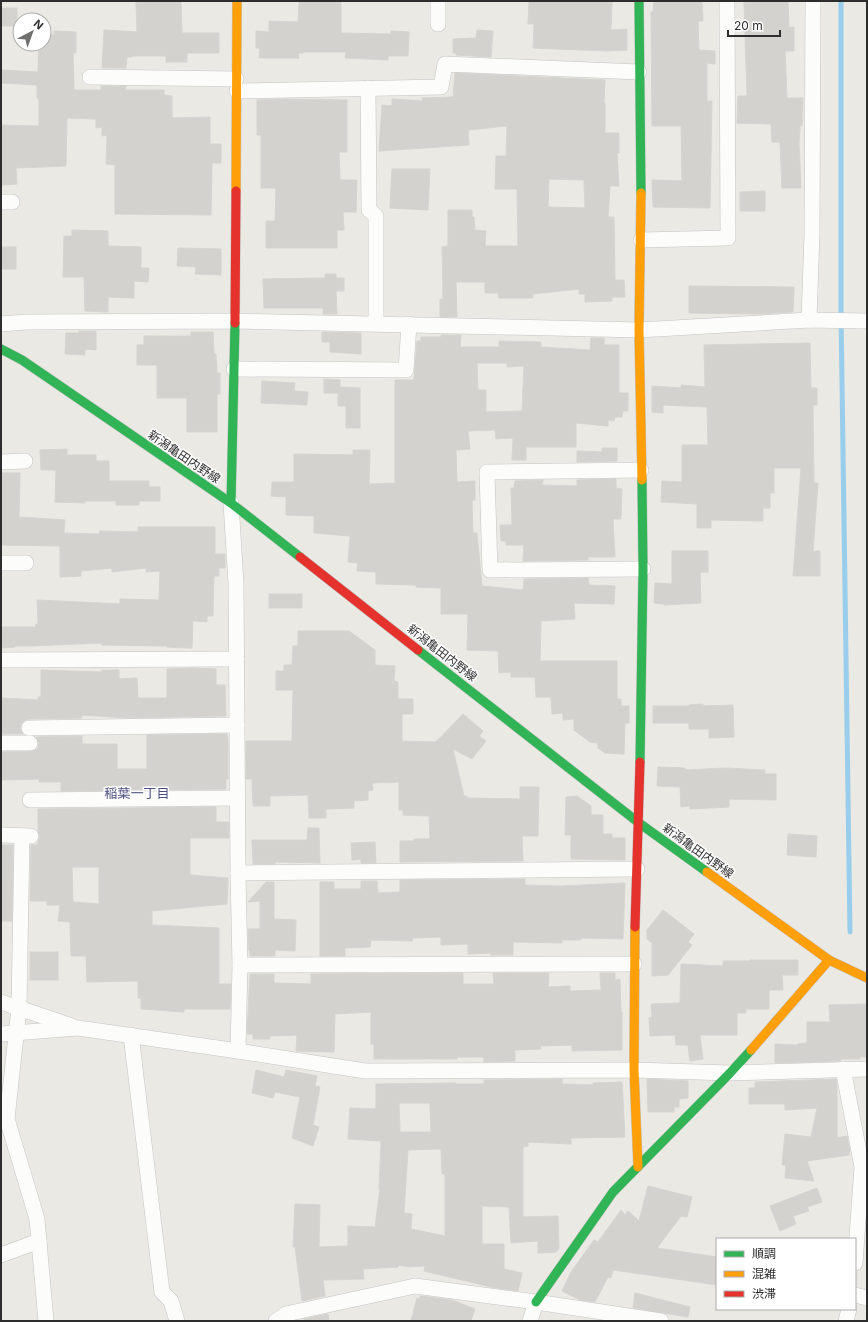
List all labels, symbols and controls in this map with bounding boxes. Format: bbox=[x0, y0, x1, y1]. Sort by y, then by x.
north arrow bbox=[12, 12, 52, 52]
scale bar bbox=[728, 12, 780, 38]
text: N bbox=[31, 16, 46, 32]
text: 20 m bbox=[734, 18, 763, 33]
street label: 新潟亀田内野線 bbox=[145, 427, 223, 486]
street label: 新潟亀田内野線 bbox=[405, 621, 480, 684]
district label: 稲葉一丁目 bbox=[104, 785, 170, 801]
street label: 新潟亀田内野線 bbox=[660, 820, 737, 881]
legend bbox=[716, 1238, 856, 1310]
text: 順調 bbox=[752, 1246, 776, 1261]
text: 混雑 bbox=[752, 1266, 776, 1281]
text: 渋滞 bbox=[752, 1286, 776, 1301]

